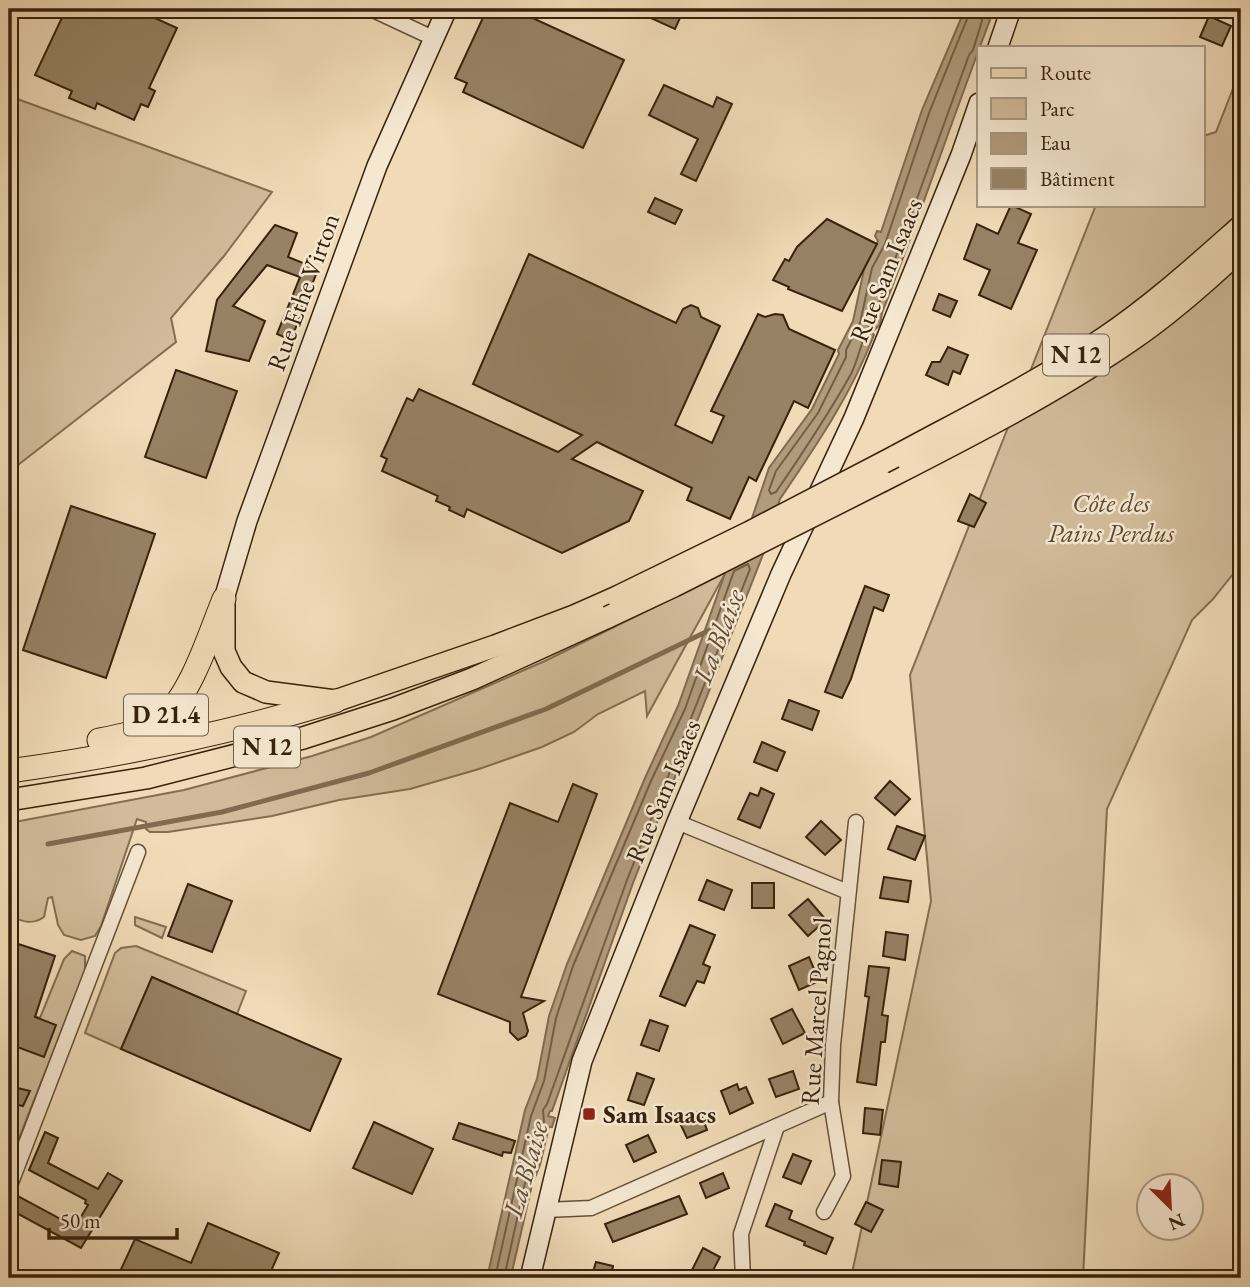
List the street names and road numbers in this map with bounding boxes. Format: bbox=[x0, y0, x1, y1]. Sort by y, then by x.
street label: Rue Sam Isaacs bbox=[842, 193, 930, 347]
street label: Rue Ethe Virton bbox=[259, 208, 347, 376]
road number: N 12 bbox=[1043, 334, 1109, 376]
road number: D 21.4 bbox=[124, 694, 208, 736]
street label: Rue Sam Isaacs bbox=[618, 714, 708, 868]
road number: N 12 bbox=[234, 726, 300, 768]
street label: Rue Marcel Pagnol bbox=[792, 916, 840, 1106]

